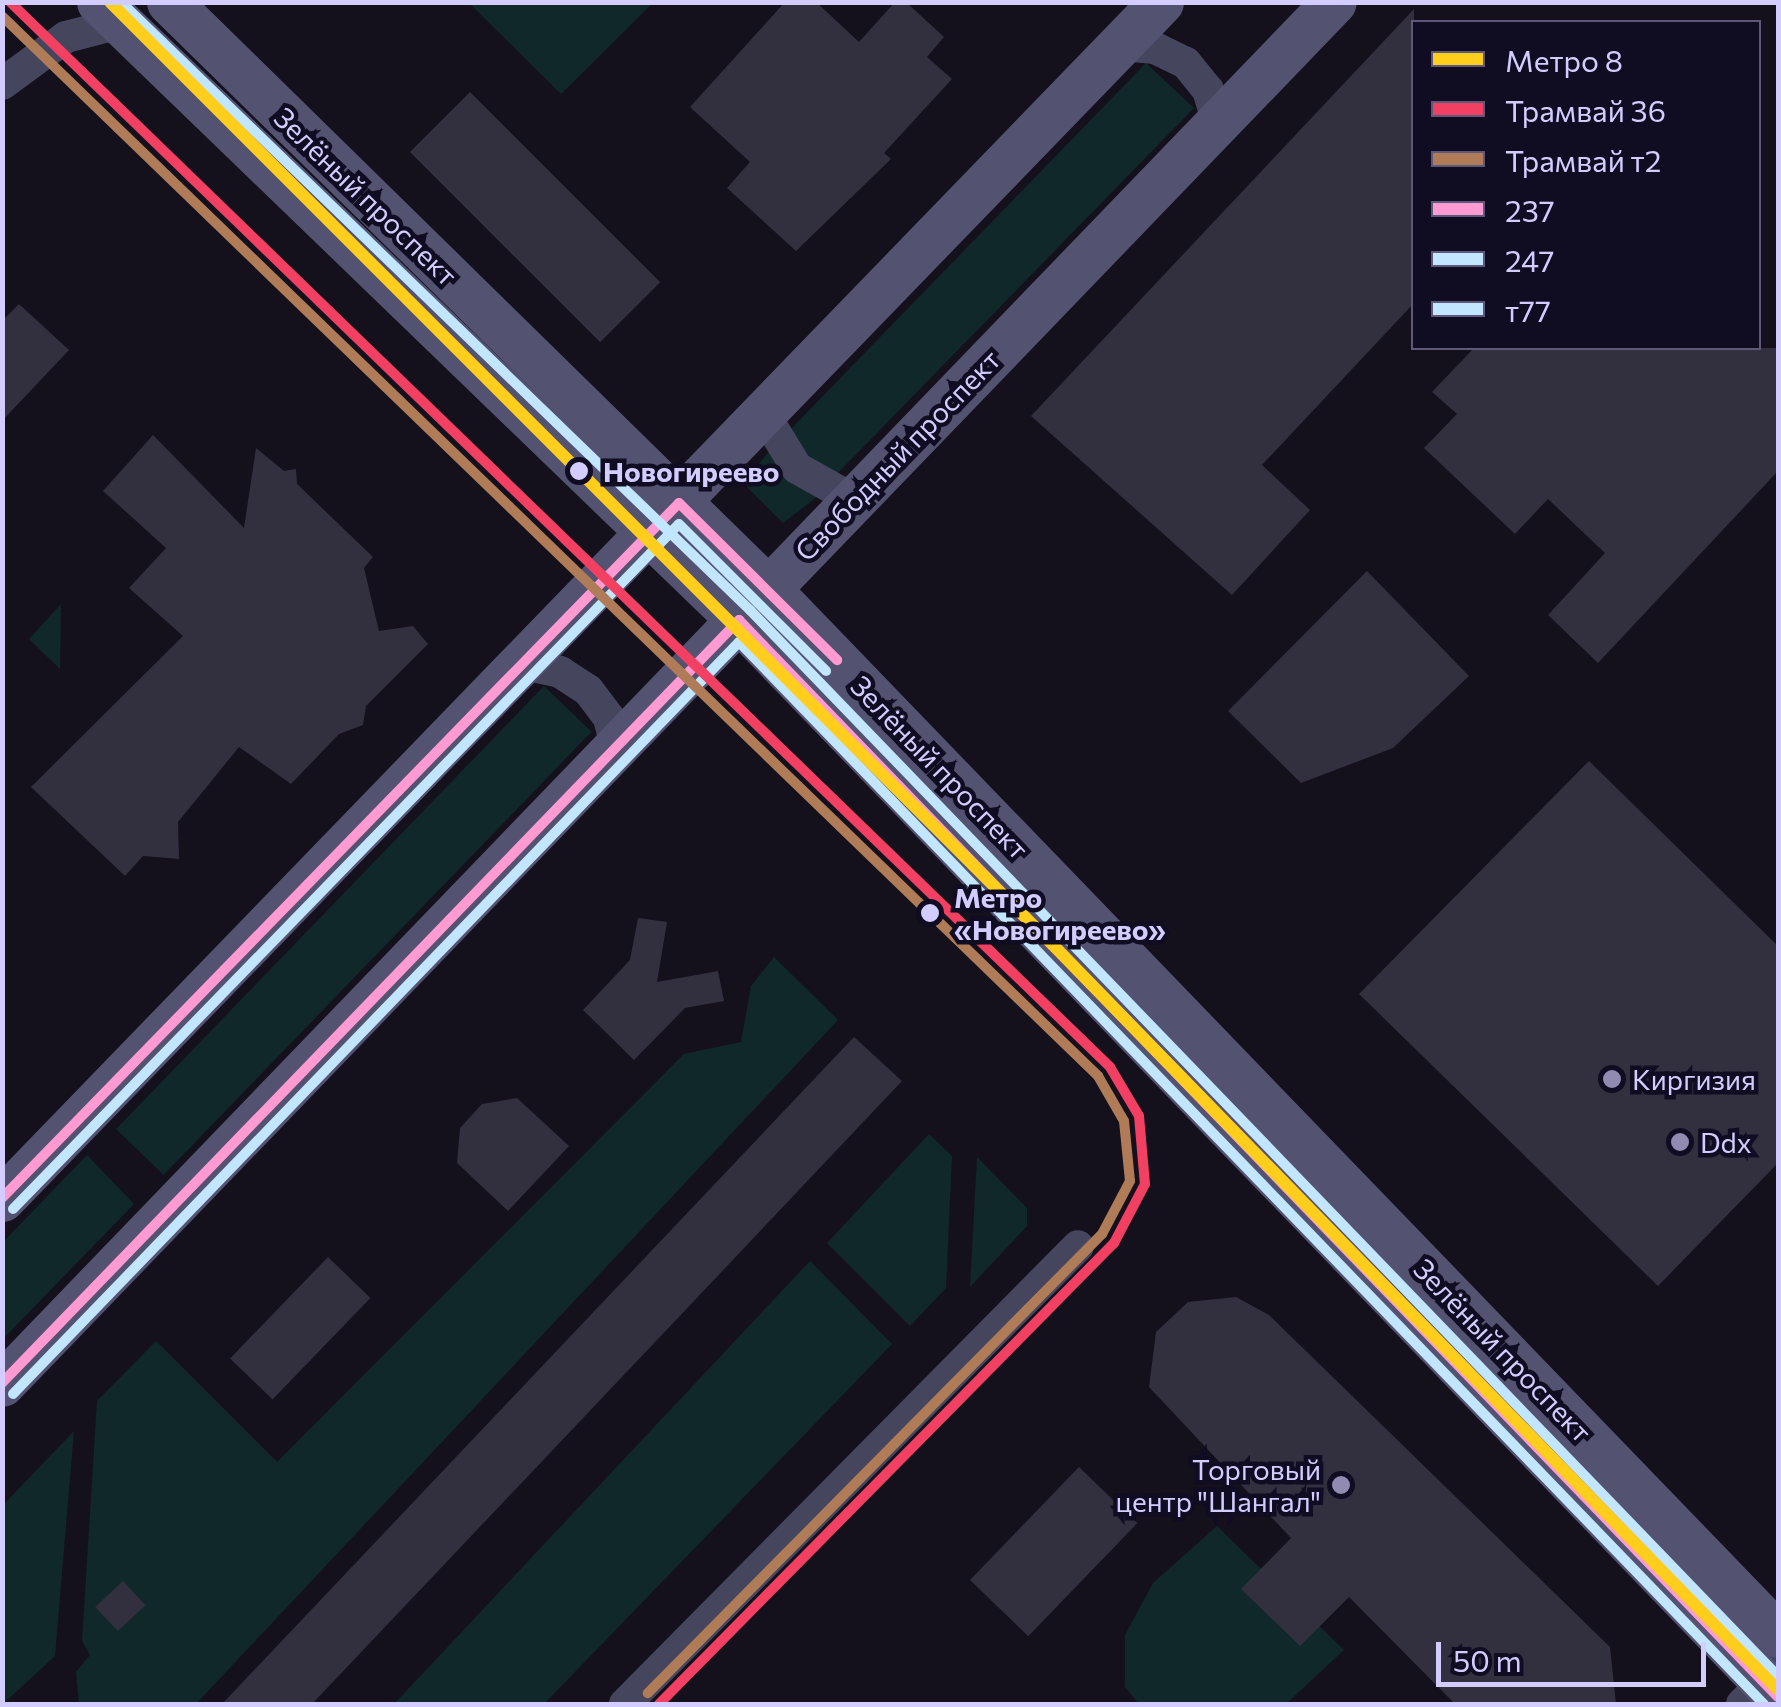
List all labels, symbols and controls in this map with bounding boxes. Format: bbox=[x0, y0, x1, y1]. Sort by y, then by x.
legend bbox=[1411, 20, 1761, 350]
text: Метро 8 bbox=[1505, 41, 1623, 78]
text: Трамвай 36 bbox=[1505, 91, 1666, 128]
street label: Зелёный проспект bbox=[268, 100, 464, 292]
text: Трамвай т2 bbox=[1505, 141, 1661, 178]
text: 237 bbox=[1505, 191, 1554, 228]
text: 247 bbox=[1505, 241, 1554, 278]
text: т77 bbox=[1505, 291, 1551, 328]
street label: Свободный проспект bbox=[788, 343, 1006, 567]
place label: Новогиреево bbox=[603, 454, 779, 488]
marker: Новогиреево bbox=[564, 456, 594, 486]
street label: Зелёный проспект bbox=[844, 669, 1036, 865]
place label: Метро «Новогиреево» bbox=[954, 880, 1166, 946]
marker: Метро «Новогиреево» bbox=[915, 898, 945, 928]
place label: Киргизия bbox=[1632, 1062, 1756, 1096]
marker: Киргизия bbox=[1601, 1068, 1623, 1090]
place label: Ddx bbox=[1700, 1125, 1752, 1159]
marker: Ddx bbox=[1669, 1131, 1691, 1153]
street label: Зелёный проспект bbox=[1407, 1252, 1599, 1448]
place label: Торговый центр "Шангал" bbox=[1116, 1452, 1321, 1518]
marker: Торговый центр "Шангал" bbox=[1330, 1474, 1352, 1496]
scale bar bbox=[1441, 1622, 1711, 1684]
text: 50 m bbox=[1453, 1641, 1522, 1678]

